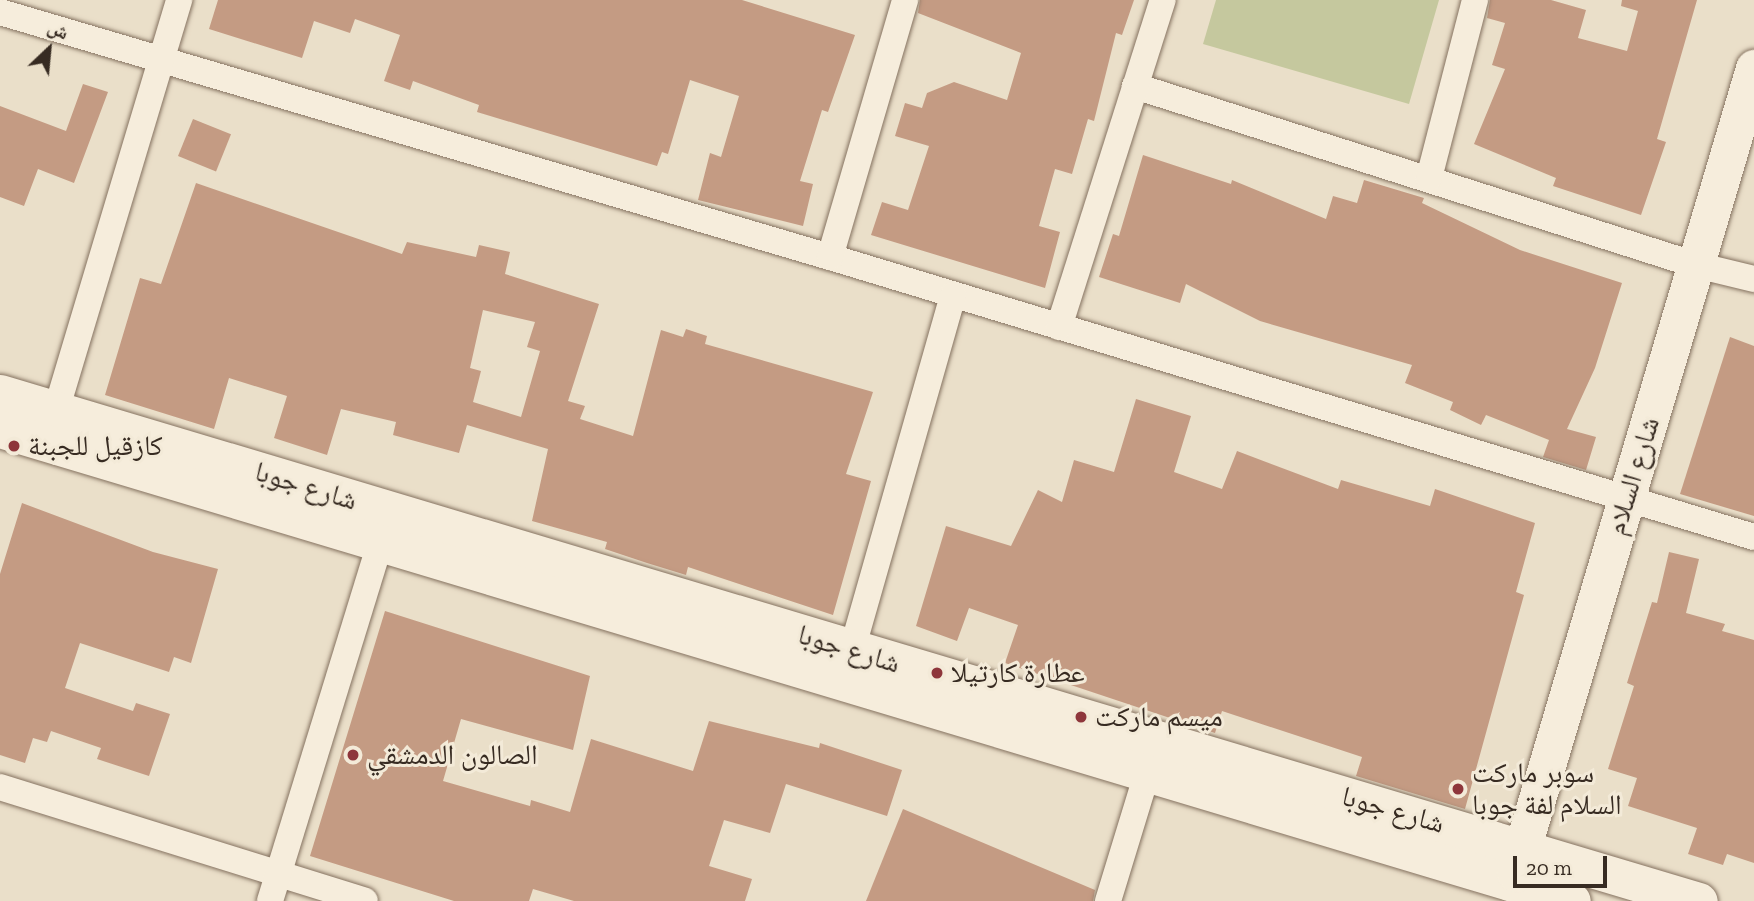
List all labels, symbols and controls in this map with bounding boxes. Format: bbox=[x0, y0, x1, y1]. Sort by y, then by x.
north arrow bbox=[14, 14, 84, 84]
text: ش bbox=[44, 15, 73, 44]
street label: شارع السلام bbox=[1599, 413, 1667, 539]
place label: كازقيل للجبنة bbox=[28, 429, 163, 463]
marker: كازقيل للجبنة bbox=[6, 438, 22, 454]
street label: شارع جوبا bbox=[251, 455, 361, 517]
street label: شارع جوبا bbox=[794, 618, 904, 680]
place label: عطارة كارتيلا bbox=[951, 656, 1085, 690]
marker: عطارة كارتيلا bbox=[929, 665, 945, 681]
place label: ميسم ماركت bbox=[1095, 700, 1223, 734]
marker: ميسم ماركت bbox=[1073, 709, 1089, 725]
place label: الصالون الدمشقي bbox=[367, 738, 538, 772]
marker: الصالون الدمشقي bbox=[345, 747, 361, 763]
place label: سوبر ماركت السلام لفة جوبا bbox=[1472, 756, 1622, 822]
street label: شارع جوبا bbox=[1338, 779, 1448, 841]
marker: سوبر ماركت السلام لفة جوبا bbox=[1450, 781, 1466, 797]
scale bar bbox=[1516, 842, 1610, 886]
text: 20 m bbox=[1526, 855, 1572, 880]

